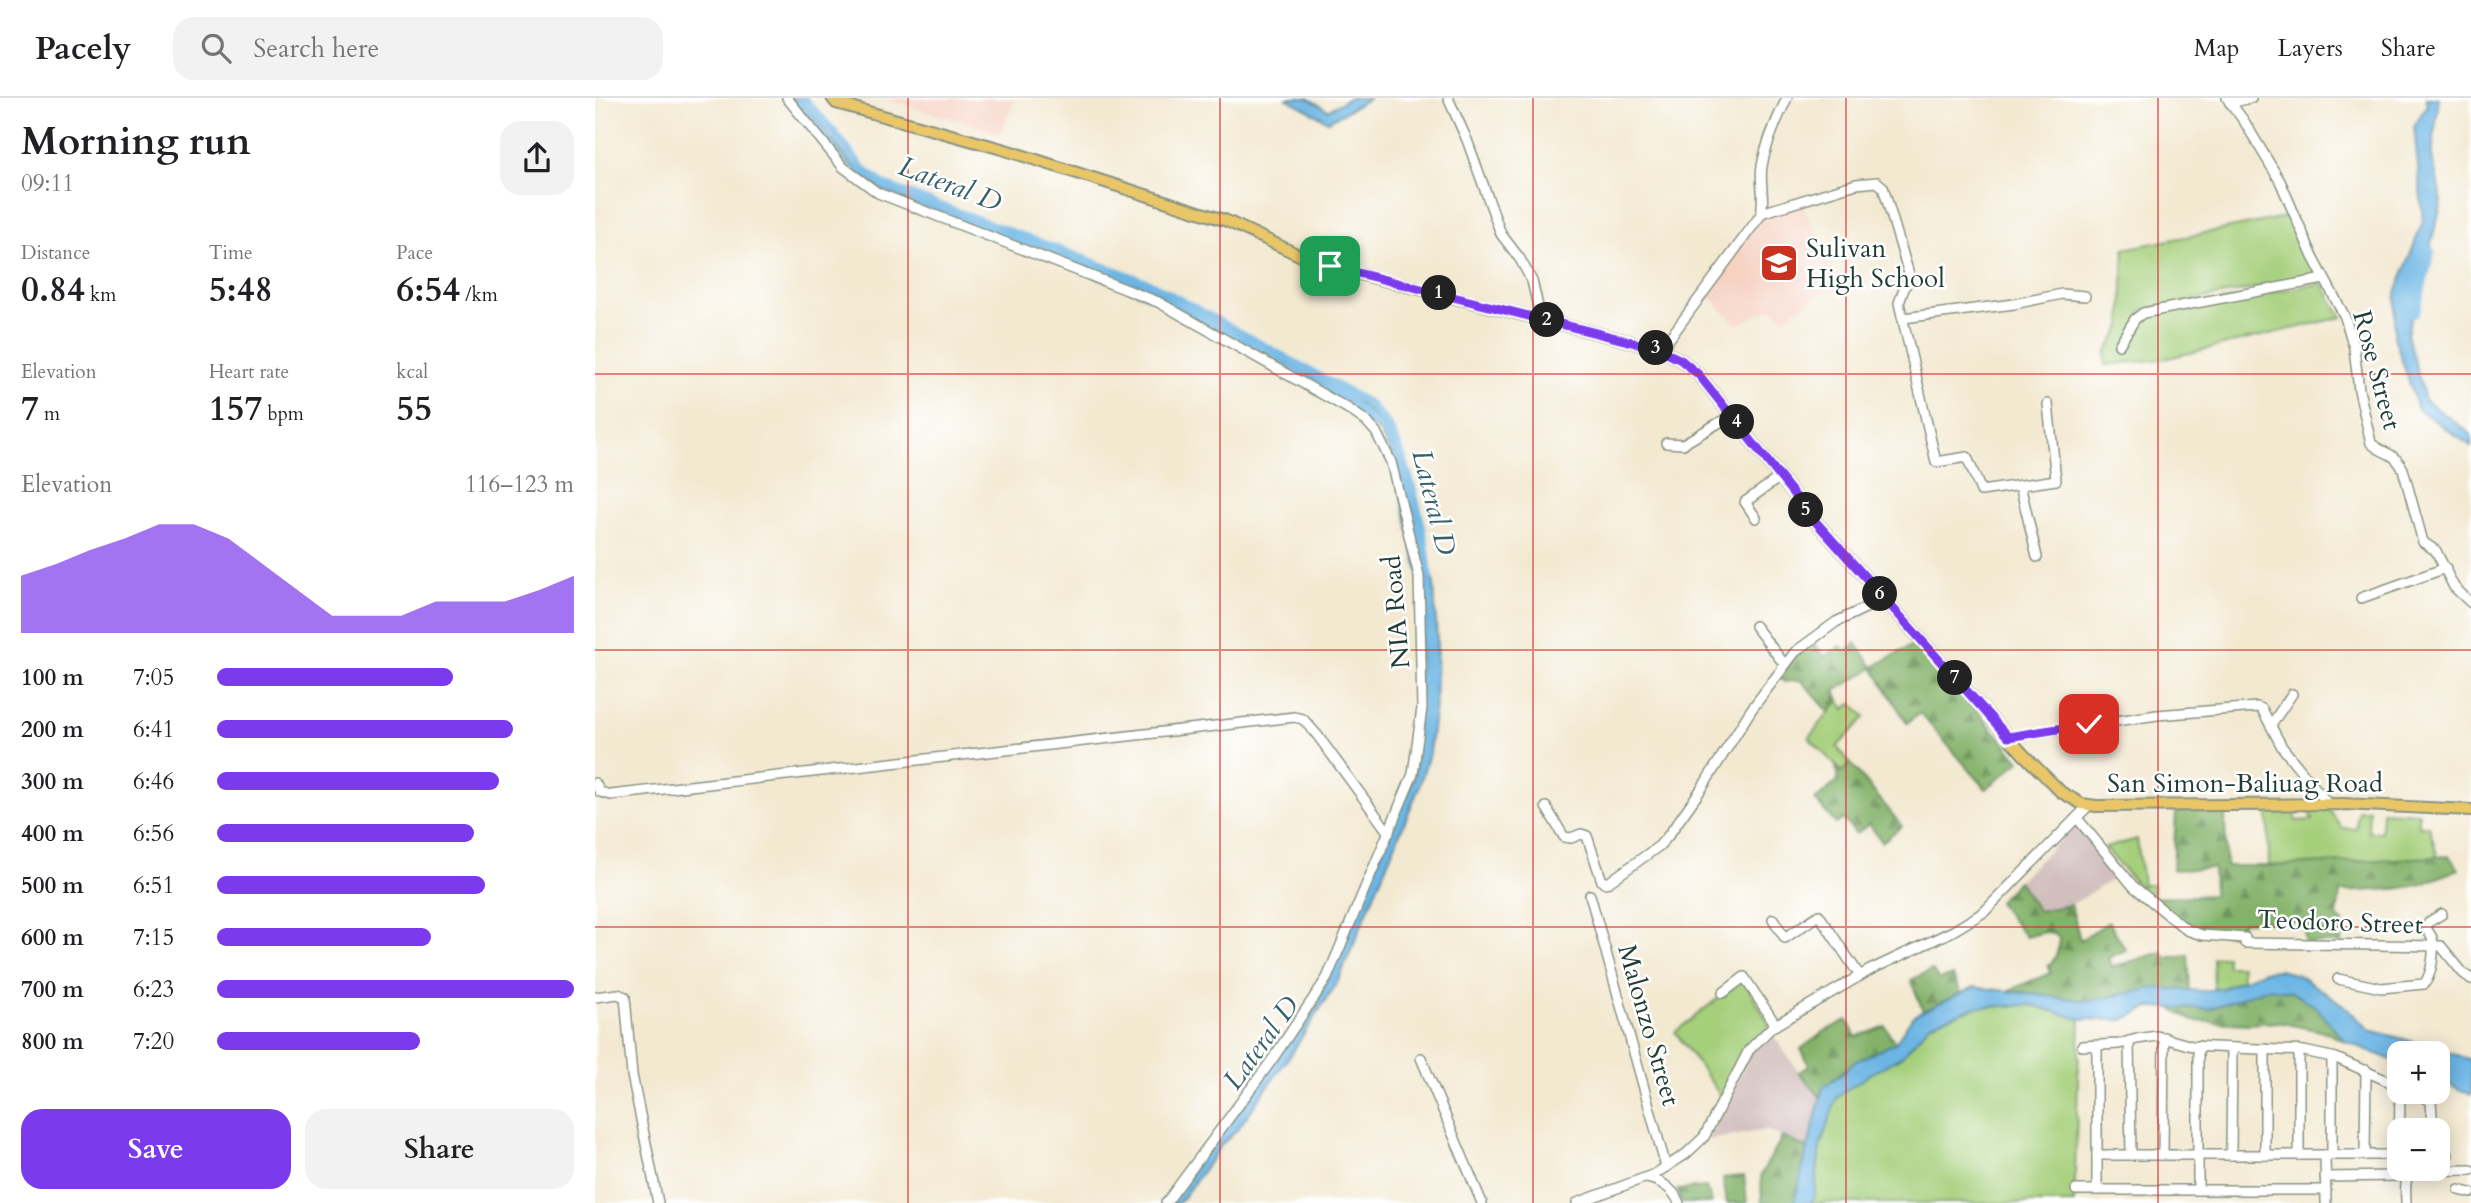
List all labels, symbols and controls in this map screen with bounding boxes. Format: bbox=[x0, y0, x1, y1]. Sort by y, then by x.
search box bbox=[173, 17, 663, 80]
text: Pacely bbox=[35, 26, 131, 71]
icon: search bbox=[197, 29, 235, 67]
text: Search here bbox=[253, 31, 379, 66]
text: Map bbox=[2194, 32, 2240, 65]
text: Layers bbox=[2278, 32, 2343, 65]
text: Share bbox=[2381, 32, 2436, 65]
text: Morning run bbox=[21, 116, 251, 168]
button: share bbox=[500, 121, 574, 195]
water label: Lateral D bbox=[893, 147, 1008, 221]
text: 09:11 bbox=[21, 168, 74, 199]
place label: Sulivan High School bbox=[1806, 231, 1945, 296]
pin bbox=[1300, 236, 1360, 296]
text: Distance bbox=[21, 240, 90, 266]
text: Time bbox=[209, 240, 253, 266]
text: Pace bbox=[396, 240, 433, 266]
school or university icon: Sulivan High School bbox=[1758, 242, 1800, 284]
icon: arrive bbox=[1311, 247, 1349, 285]
text: 0.84 bbox=[21, 266, 85, 314]
text: 5:48 bbox=[209, 266, 273, 314]
text: 6:54 bbox=[396, 266, 460, 314]
pin: 1 bbox=[1421, 276, 1457, 310]
text: 1 bbox=[1434, 279, 1443, 305]
text: km bbox=[85, 282, 116, 308]
text: /km bbox=[460, 282, 498, 308]
pin: 2 bbox=[1529, 302, 1565, 338]
text: 2 bbox=[1542, 306, 1551, 332]
street label: Rose Street bbox=[2344, 306, 2410, 434]
pin: 3 bbox=[1639, 330, 1673, 366]
text: 3 bbox=[1651, 334, 1660, 360]
text: Elevation bbox=[21, 359, 96, 385]
text: Heart rate bbox=[209, 359, 289, 385]
text: kcal bbox=[396, 359, 428, 385]
text: 7 bbox=[21, 385, 39, 433]
text: 157 bbox=[209, 385, 262, 433]
text: 55 bbox=[396, 385, 432, 433]
text: m bbox=[39, 401, 60, 427]
text: bpm bbox=[262, 401, 304, 427]
pin: 4 bbox=[1719, 404, 1755, 440]
text: 4 bbox=[1732, 408, 1741, 434]
water label: Lateral D bbox=[1403, 445, 1466, 559]
text: Elevation bbox=[21, 469, 112, 500]
text: 116–123 m bbox=[465, 469, 574, 500]
pin: 5 bbox=[1789, 492, 1823, 528]
text: 5 bbox=[1801, 496, 1810, 522]
street label: NIA Road bbox=[1374, 554, 1418, 670]
pin: 6 bbox=[1863, 576, 1897, 612]
text: 6 bbox=[1875, 580, 1884, 606]
pin: 7 bbox=[1937, 660, 1973, 696]
text: 100 m bbox=[21, 662, 84, 693]
text: 7:05 bbox=[133, 662, 174, 693]
text: 7 bbox=[1950, 664, 1959, 690]
pin bbox=[2059, 694, 2119, 754]
icon: check bbox=[2070, 705, 2108, 743]
text: 200 m bbox=[21, 714, 84, 745]
text: 6:41 bbox=[133, 714, 174, 745]
text: 300 m bbox=[21, 766, 84, 797]
text: 6:46 bbox=[133, 766, 174, 797]
street label: San Simon-Baliuag Road bbox=[2107, 766, 2383, 801]
text: 400 m bbox=[21, 818, 84, 849]
text: 6:56 bbox=[133, 818, 174, 849]
text: 500 m bbox=[21, 870, 84, 901]
text: 6:51 bbox=[133, 870, 174, 901]
street label: Teodoro Street bbox=[2256, 902, 2424, 942]
text: 600 m bbox=[21, 922, 84, 953]
text: 7:15 bbox=[133, 922, 174, 953]
street label: Malonzo Street bbox=[1609, 940, 1689, 1110]
text: 700 m bbox=[21, 974, 84, 1005]
text: 6:23 bbox=[133, 974, 174, 1005]
water label: Lateral D bbox=[1214, 988, 1308, 1097]
text: 800 m bbox=[21, 1026, 84, 1057]
text: 7:20 bbox=[133, 1026, 174, 1057]
map controls bbox=[2387, 1041, 2450, 1181]
button: + bbox=[2387, 1041, 2450, 1104]
button: Save bbox=[21, 1109, 291, 1189]
button: Share bbox=[305, 1109, 574, 1189]
button: − bbox=[2387, 1118, 2450, 1181]

